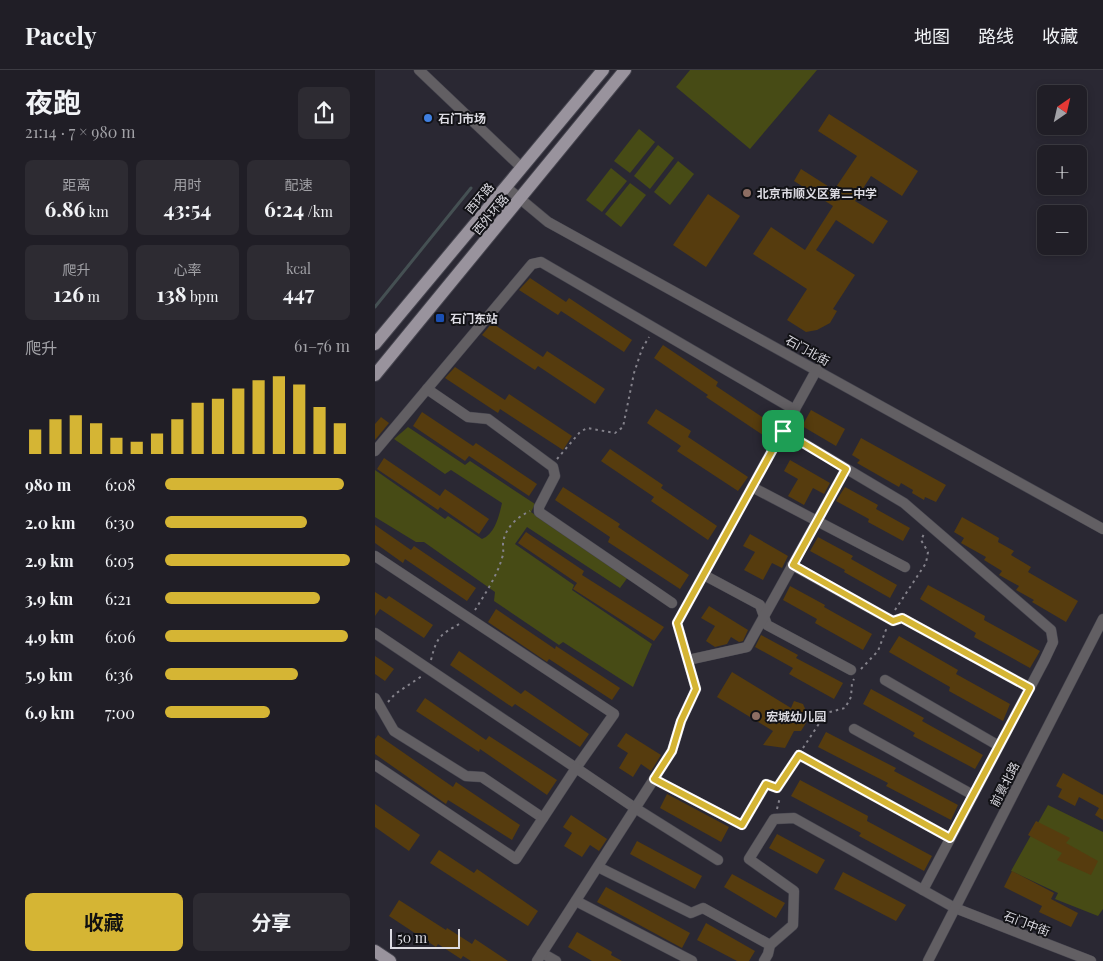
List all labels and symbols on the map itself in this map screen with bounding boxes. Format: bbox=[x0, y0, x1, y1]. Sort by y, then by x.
north arrow bbox=[1037, 85, 1087, 135]
place label: 石门市场 bbox=[438, 110, 486, 126]
marker: 石门市场 bbox=[422, 112, 434, 124]
street label: 西环路 bbox=[461, 179, 497, 217]
place label: 北京市顺义区第二中学 bbox=[757, 185, 877, 201]
marker: 北京市顺义区第二中学 bbox=[741, 187, 753, 199]
street label: 西外环路 bbox=[468, 190, 512, 238]
place label: 石门东站 bbox=[450, 310, 498, 326]
marker: 石门东站 bbox=[434, 312, 446, 324]
street label: 石门北街 bbox=[783, 331, 833, 369]
pin bbox=[762, 410, 804, 452]
place label: 宏城幼儿园 bbox=[766, 708, 826, 724]
marker: 宏城幼儿园 bbox=[750, 710, 762, 722]
street label: 前景北路 bbox=[986, 759, 1022, 809]
street label: 石门中街 bbox=[1002, 907, 1052, 939]
scale bar bbox=[390, 926, 460, 949]

